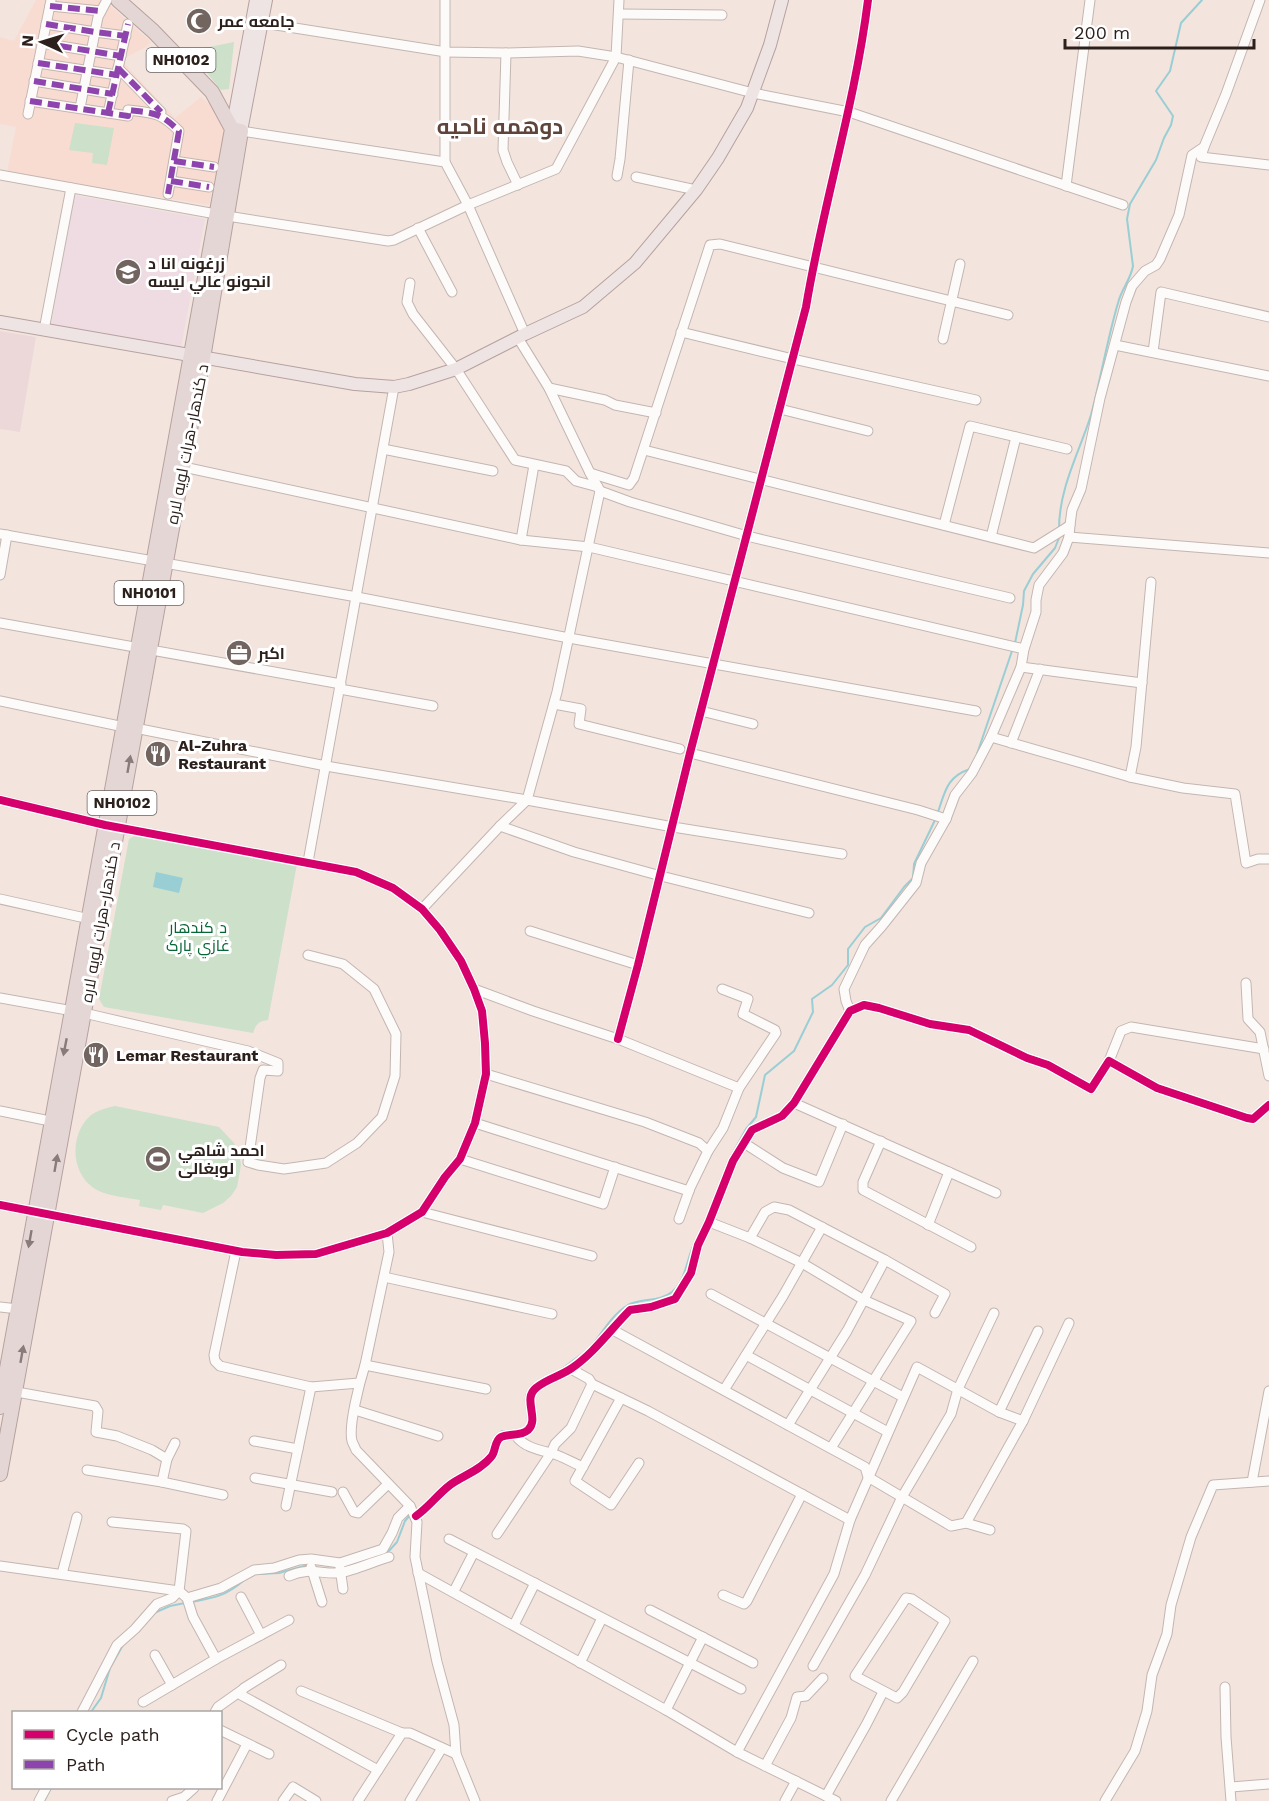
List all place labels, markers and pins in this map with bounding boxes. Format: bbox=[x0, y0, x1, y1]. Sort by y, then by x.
mosque icon: جامعه عمر bbox=[184, 6, 214, 36]
place label: جامعه عمر bbox=[217, 12, 295, 31]
place label: زرغونه انا د انجونو عالي لیسه bbox=[148, 254, 271, 294]
school or university icon: زرغونه انا د انجونو عالي لیسه bbox=[113, 257, 143, 287]
office icon: اکبر bbox=[224, 638, 254, 668]
place label: اکبر bbox=[257, 644, 285, 663]
place label: Al-Zuhra Restaurant bbox=[178, 736, 266, 773]
restaurant icon: Al-Zuhra Restaurant bbox=[143, 739, 173, 769]
restaurant icon: Lemar Restaurant bbox=[81, 1040, 111, 1070]
place label: Lemar Restaurant bbox=[116, 1046, 258, 1065]
place label: احمد شاهي لوبغالی bbox=[178, 1141, 265, 1178]
sports icon: احمد شاهي لوبغالی bbox=[143, 1144, 173, 1174]

